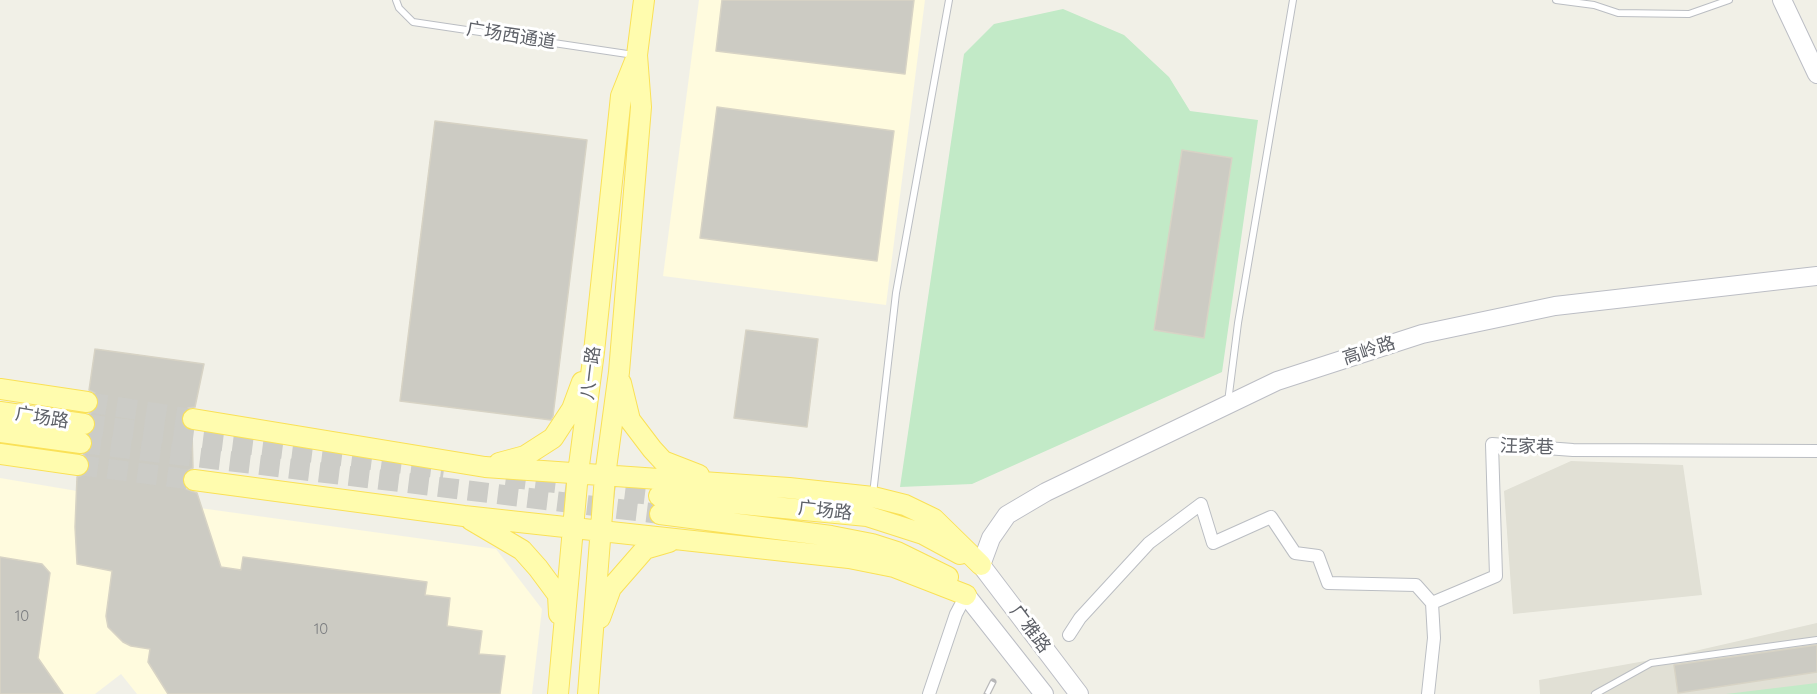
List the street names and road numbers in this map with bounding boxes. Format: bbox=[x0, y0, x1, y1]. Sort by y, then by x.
street label: 广场西通道 bbox=[465, 18, 557, 54]
street label: 高岭路 bbox=[1340, 332, 1398, 370]
street label: 八一路 bbox=[577, 345, 605, 401]
street label: 广场路 bbox=[14, 403, 70, 433]
street label: 汪家巷 bbox=[1500, 435, 1554, 459]
street label: 广场路 bbox=[797, 497, 853, 525]
street label: 广雅路 bbox=[1005, 601, 1055, 657]

